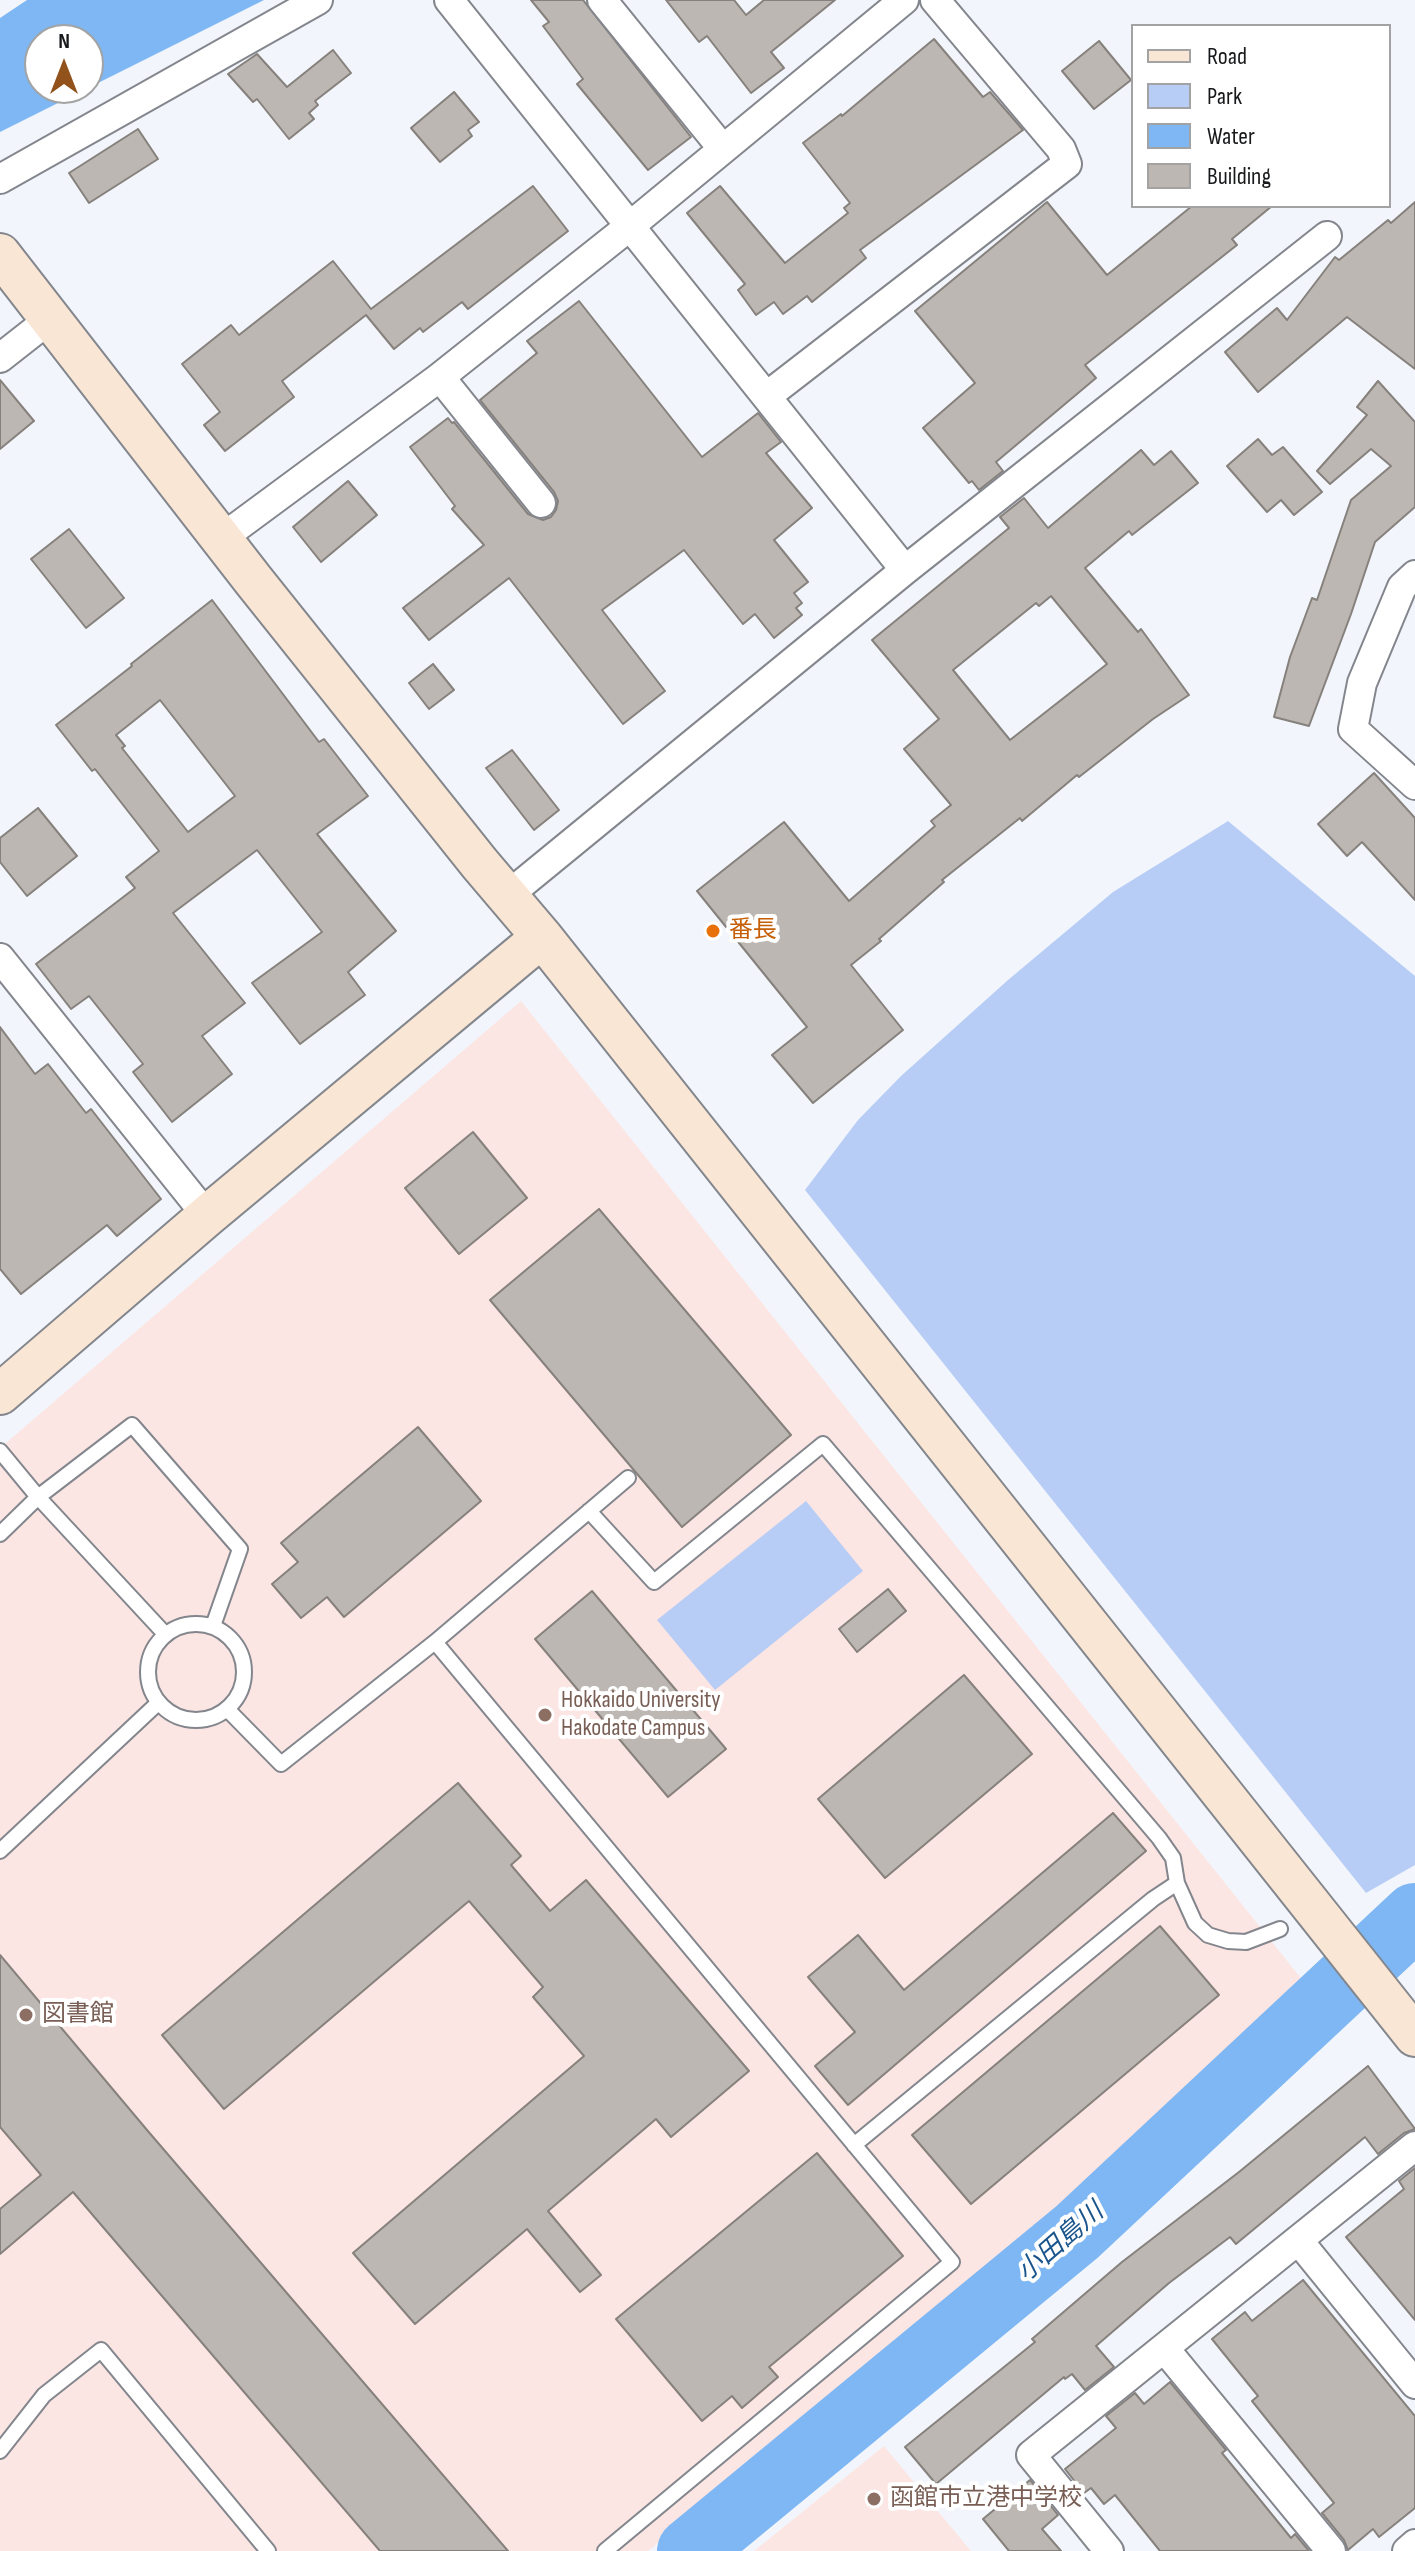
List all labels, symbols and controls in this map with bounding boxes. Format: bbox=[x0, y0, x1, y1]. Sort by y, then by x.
north arrow bbox=[24, 24, 104, 104]
legend bbox=[1131, 24, 1391, 208]
text: N bbox=[58, 28, 70, 55]
text: Road bbox=[1207, 42, 1247, 71]
text: Park bbox=[1207, 82, 1242, 111]
text: Water bbox=[1207, 122, 1255, 151]
text: Building bbox=[1207, 162, 1271, 191]
place label: 番長 bbox=[729, 917, 777, 945]
marker: 番長 bbox=[704, 922, 722, 940]
place label: Hokkaido University Hakodate Campus bbox=[561, 1687, 721, 1743]
marker: Hokkaido University Hakodate Campus bbox=[536, 1706, 554, 1724]
place label: 図書館 bbox=[42, 2001, 114, 2029]
marker: 図書館 bbox=[17, 2006, 35, 2024]
water label: 小田島川 bbox=[1012, 2197, 1110, 2289]
place label: 函館市立港中学校 bbox=[890, 2485, 1082, 2513]
marker: 函館市立港中学校 bbox=[865, 2490, 883, 2508]

